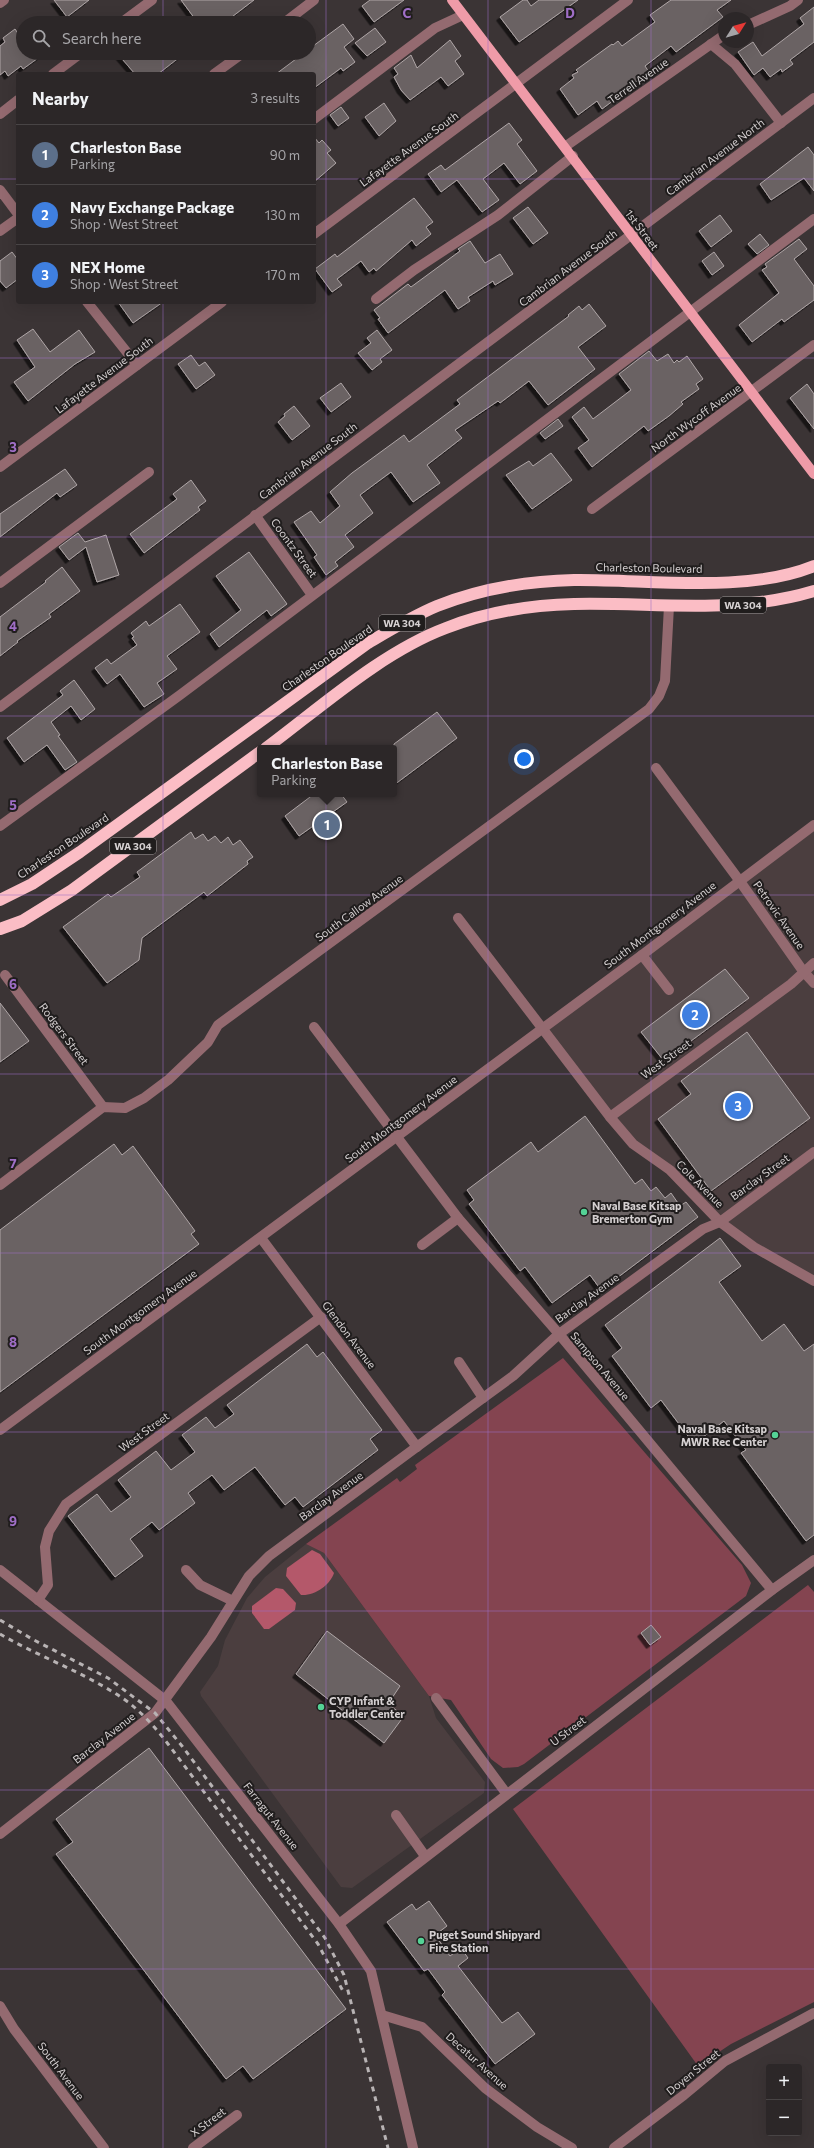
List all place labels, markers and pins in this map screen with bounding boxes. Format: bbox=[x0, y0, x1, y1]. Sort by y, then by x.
pin: 1 bbox=[314, 810, 340, 840]
pin: 2 bbox=[682, 1000, 708, 1030]
pin: 3 bbox=[725, 1091, 751, 1121]
place label: Naval Base Kitsap Bremerton Gym bbox=[592, 1199, 682, 1225]
marker: Naval Base Kitsap Bremerton Gym bbox=[579, 1207, 589, 1217]
place label: Naval Base Kitsap MWR Rec Center bbox=[677, 1422, 767, 1448]
marker: Naval Base Kitsap MWR Rec Center bbox=[770, 1430, 780, 1440]
place label: CYP Infant & Toddler Center bbox=[329, 1694, 405, 1720]
marker: CYP Infant & Toddler Center bbox=[316, 1702, 326, 1712]
place label: Puget Sound Shipyard Fire Station bbox=[429, 1928, 540, 1954]
marker: Puget Sound Shipyard Fire Station bbox=[416, 1936, 426, 1946]

